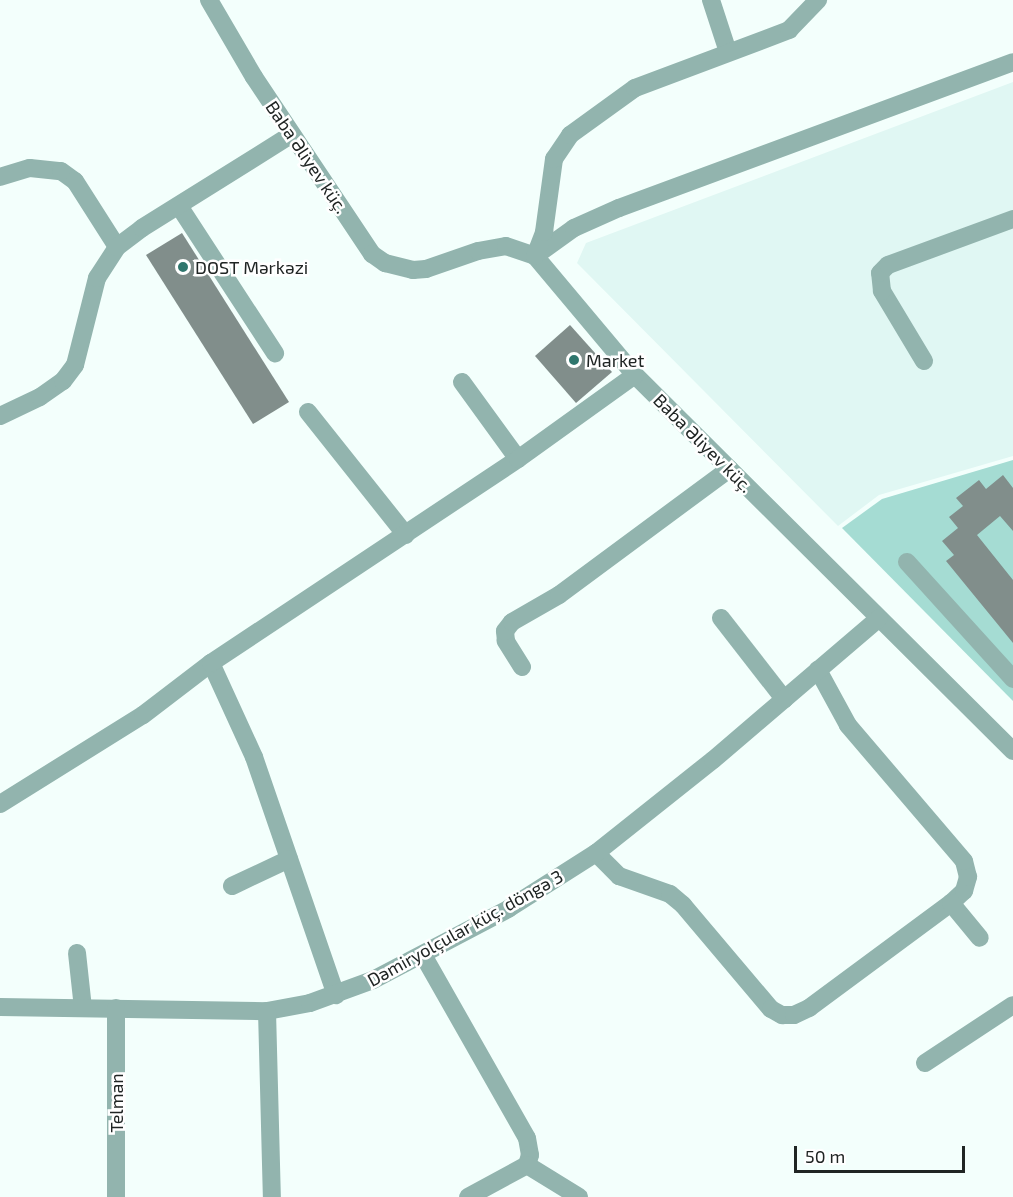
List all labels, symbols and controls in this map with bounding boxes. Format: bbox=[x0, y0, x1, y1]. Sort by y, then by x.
street label: Baba Əliyev küç. bbox=[261, 97, 353, 217]
place label: DOST Mərkəzi bbox=[195, 256, 309, 278]
marker: DOST Mərkəzi bbox=[176, 260, 190, 274]
place label: Market bbox=[586, 349, 644, 371]
marker: Market bbox=[567, 353, 581, 367]
street label: Baba Əliyev küç. bbox=[649, 389, 757, 497]
street label: Dəmiryolçular küç. döngə 3 bbox=[363, 865, 567, 991]
street label: Telman bbox=[105, 1073, 127, 1133]
scale bar bbox=[797, 1134, 968, 1172]
text: 50 m bbox=[805, 1145, 845, 1167]

